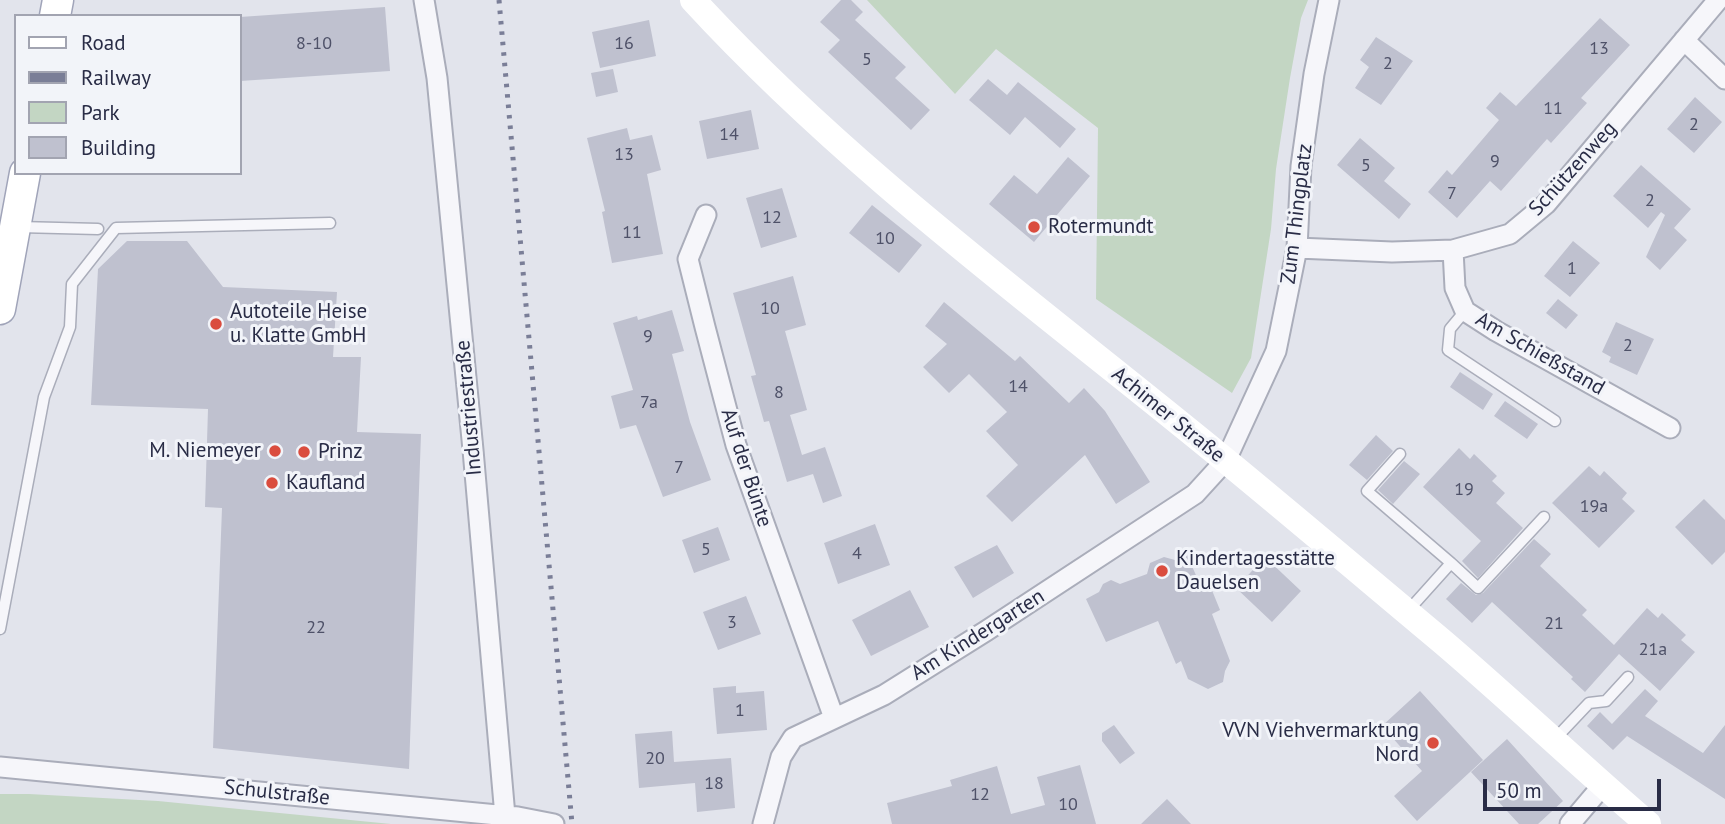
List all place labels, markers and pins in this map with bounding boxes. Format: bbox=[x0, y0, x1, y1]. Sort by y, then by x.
place label: Rotermundt bbox=[1048, 214, 1154, 240]
marker: Rotermundt bbox=[1026, 219, 1042, 235]
place label: Autoteile Heise u. Klatte GmbH bbox=[230, 299, 367, 349]
marker: Autoteile Heise u. Klatte GmbH bbox=[208, 316, 224, 332]
place label: M. Niemeyer bbox=[149, 438, 261, 464]
place label: Prinz bbox=[318, 439, 363, 465]
marker: M. Niemeyer bbox=[267, 443, 283, 459]
marker: Prinz bbox=[296, 444, 312, 460]
place label: Kaufland bbox=[286, 470, 365, 496]
marker: Kaufland bbox=[264, 475, 280, 491]
place label: Kindertagesstätte Dauelsen bbox=[1176, 546, 1335, 596]
marker: Kindertagesstätte Dauelsen bbox=[1154, 563, 1170, 579]
place label: VVN Viehvermarktung Nord bbox=[1222, 718, 1419, 768]
marker: VVN Viehvermarktung Nord bbox=[1425, 735, 1441, 751]

